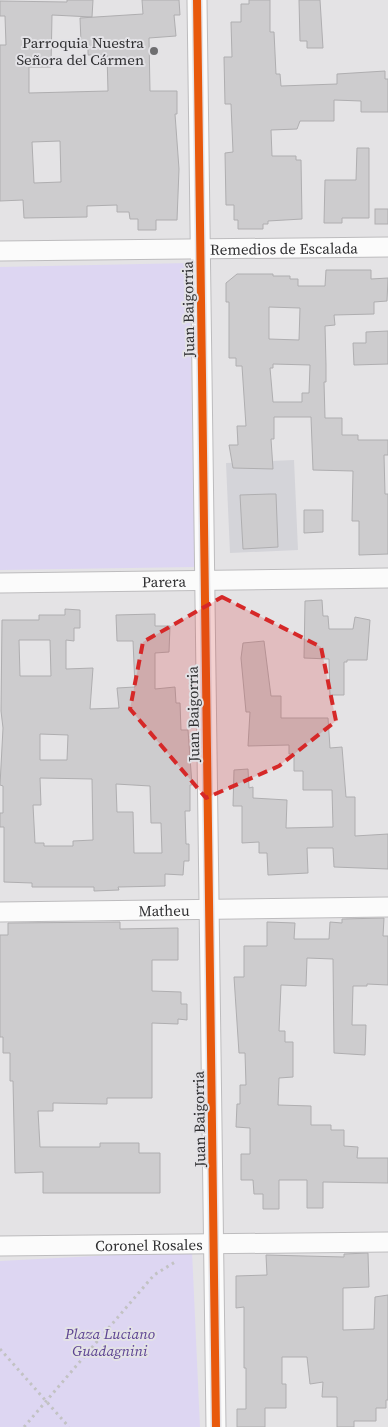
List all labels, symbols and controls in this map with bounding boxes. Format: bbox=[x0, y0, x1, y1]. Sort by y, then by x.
place label: Parroquia Nuestra Señora del Cármen bbox=[16, 32, 144, 70]
marker: Parroquia Nuestra Señora del Cármen bbox=[148, 45, 160, 57]
street label: Remedios de Escalada bbox=[210, 237, 358, 259]
street label: Juan Baigorria bbox=[177, 260, 199, 358]
street label: Parera bbox=[142, 570, 187, 592]
street label: Juan Baigorria bbox=[182, 665, 204, 763]
street label: Matheu bbox=[138, 899, 190, 921]
street label: Juan Baigorria bbox=[188, 1070, 210, 1168]
street label: Coronel Rosales bbox=[95, 1233, 203, 1256]
park label: Plaza Luciano Guadagnini bbox=[64, 1323, 155, 1361]

